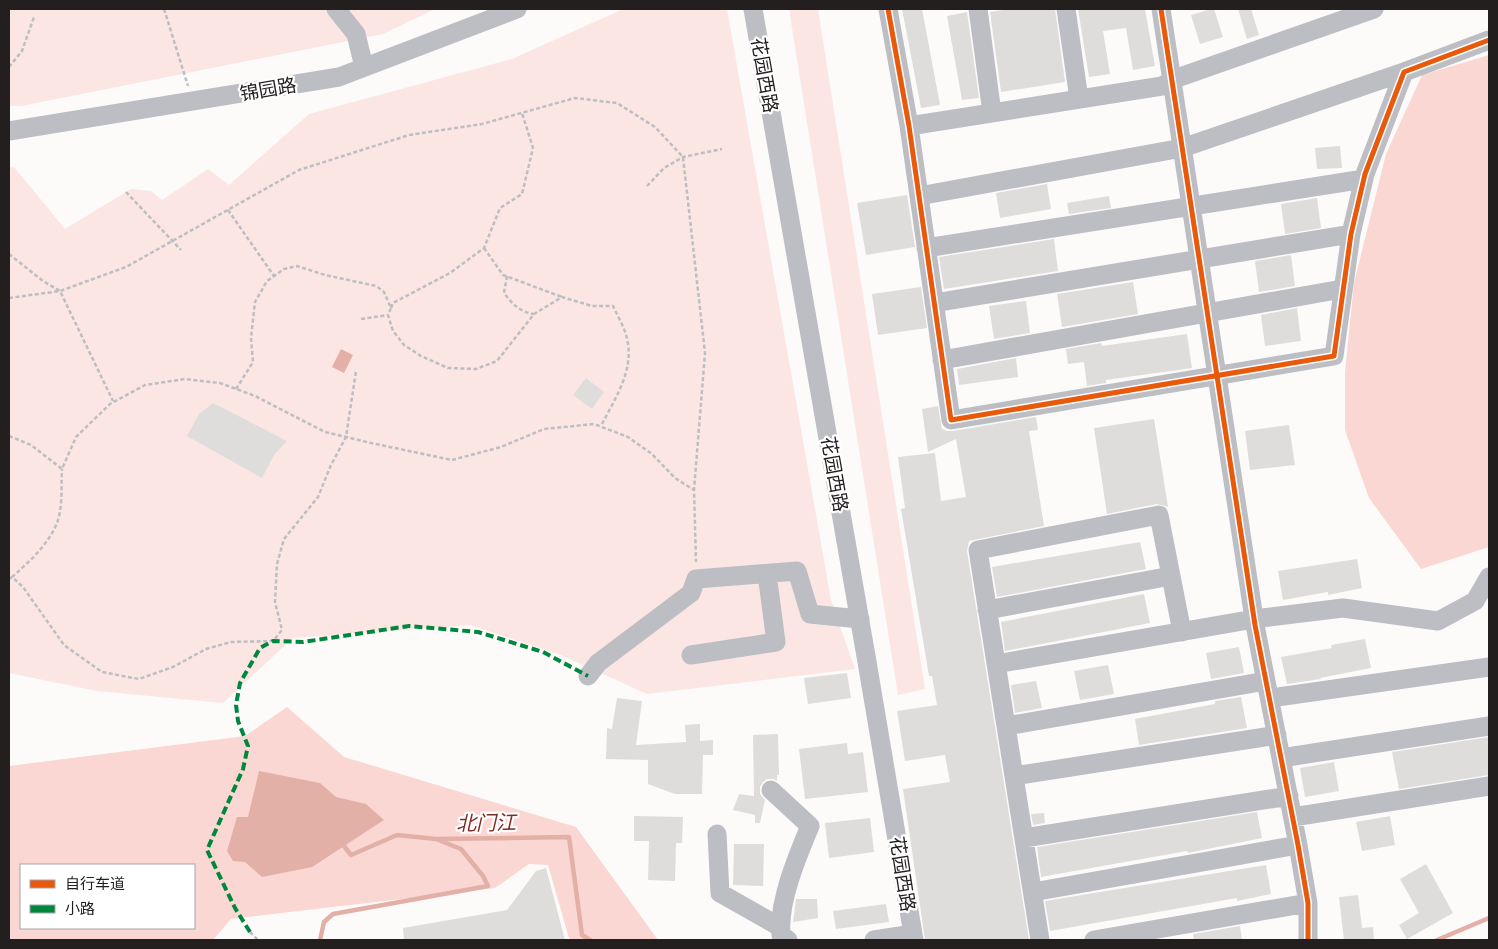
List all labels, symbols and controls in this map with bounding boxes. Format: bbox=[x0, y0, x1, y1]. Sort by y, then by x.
street label: 花园西路 bbox=[747, 36, 782, 115]
street label: 锦园路 bbox=[238, 73, 298, 106]
street label: 花园西路 bbox=[817, 435, 852, 514]
water label: 北门江 bbox=[456, 810, 518, 836]
street label: 花园西路 bbox=[885, 835, 920, 913]
legend bbox=[20, 864, 195, 929]
text: 自行车道 bbox=[65, 875, 125, 893]
text: 小路 bbox=[65, 900, 95, 918]

